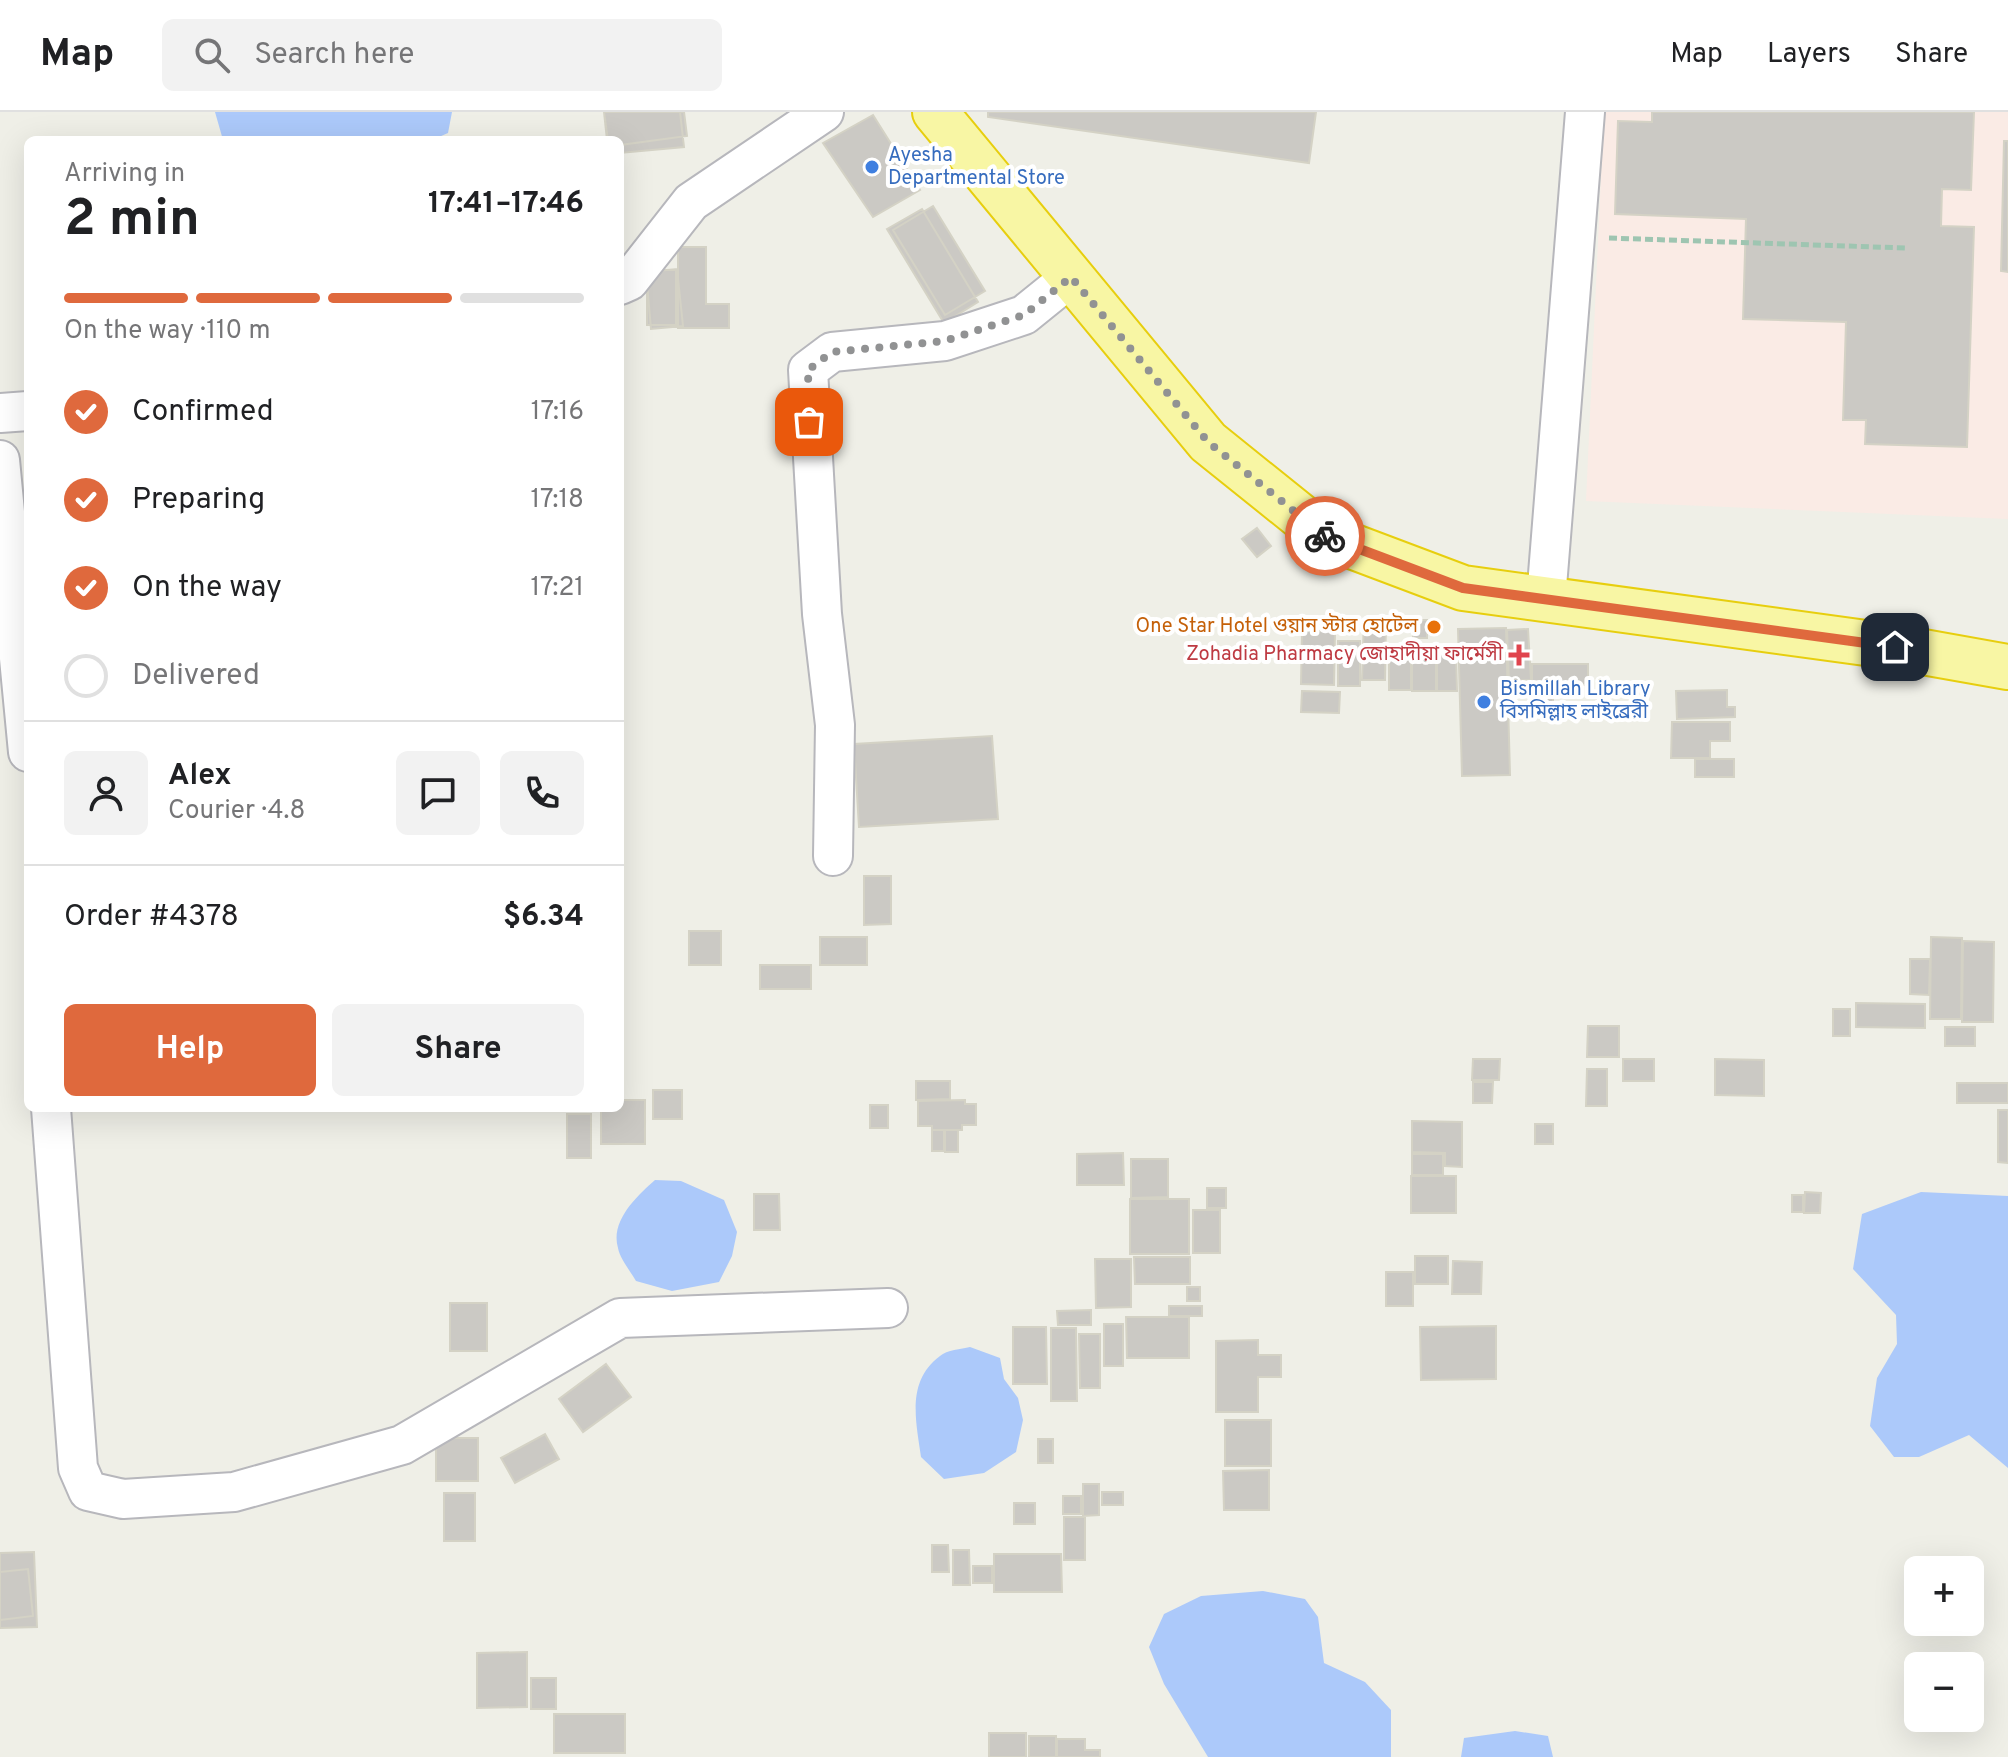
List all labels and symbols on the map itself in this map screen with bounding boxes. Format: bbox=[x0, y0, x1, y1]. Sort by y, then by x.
place label: Ayesha Departmental Store bbox=[888, 143, 1065, 192]
marker: Ayesha Departmental Store bbox=[863, 158, 881, 176]
pin bbox=[775, 388, 843, 456]
courier bbox=[1285, 496, 1365, 576]
place label: One Star Hotel ওয়ান স্টার হোটেল bbox=[1136, 613, 1418, 640]
pin bbox=[1861, 613, 1929, 681]
marker: One Star Hotel ওয়ান স্টার হোটেল bbox=[1425, 618, 1443, 636]
place label: Zohadia Pharmacy জোহাদীয়া ফার্মেসী bbox=[1186, 640, 1504, 668]
marker: Zohadia Pharmacy জোহাদীয়া ফার্মেসী bbox=[1510, 646, 1528, 664]
place label: Bismillah Library বিসমিল্লাহ লাইব্রেরী bbox=[1499, 677, 1651, 726]
marker: Bismillah Library বিসমিল্লাহ লাইব্রেরী bbox=[1475, 693, 1493, 711]

